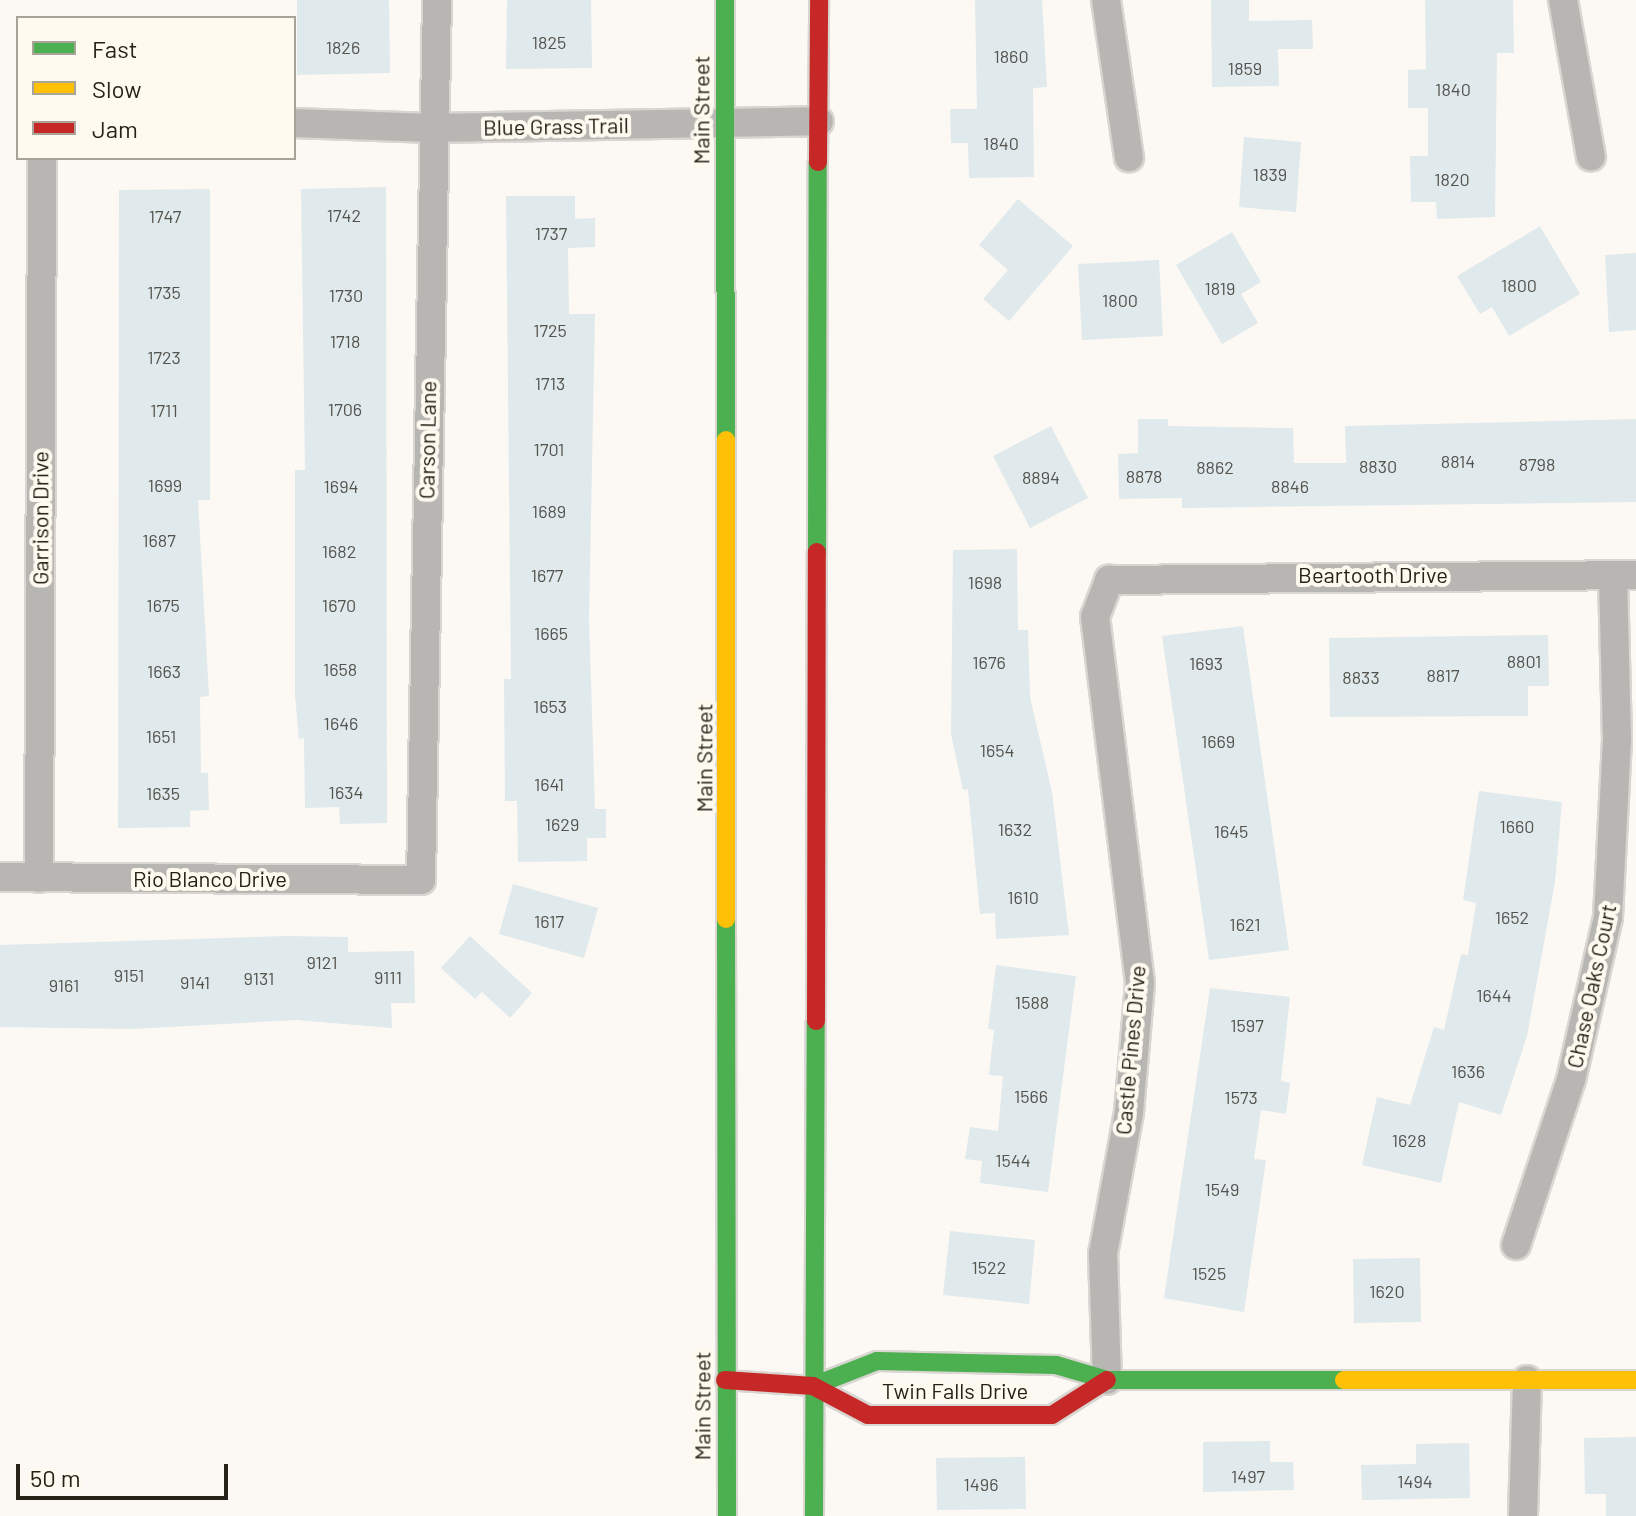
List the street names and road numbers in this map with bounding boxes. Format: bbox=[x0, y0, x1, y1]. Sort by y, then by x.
street label: Main Street bbox=[688, 56, 714, 164]
street label: Blue Grass Trail bbox=[483, 112, 629, 140]
street label: Carson Lane bbox=[413, 381, 441, 499]
street label: Garrison Drive bbox=[27, 451, 53, 585]
street label: Beartooth Drive bbox=[1298, 562, 1448, 588]
street label: Main Street bbox=[691, 704, 717, 812]
street label: Rio Blanco Drive bbox=[133, 866, 287, 892]
street label: Chase Oaks Court bbox=[1561, 901, 1621, 1071]
street label: Castle Pines Drive bbox=[1109, 964, 1151, 1136]
street label: Main Street bbox=[689, 1352, 715, 1460]
street label: Twin Falls Drive bbox=[882, 1378, 1028, 1404]

